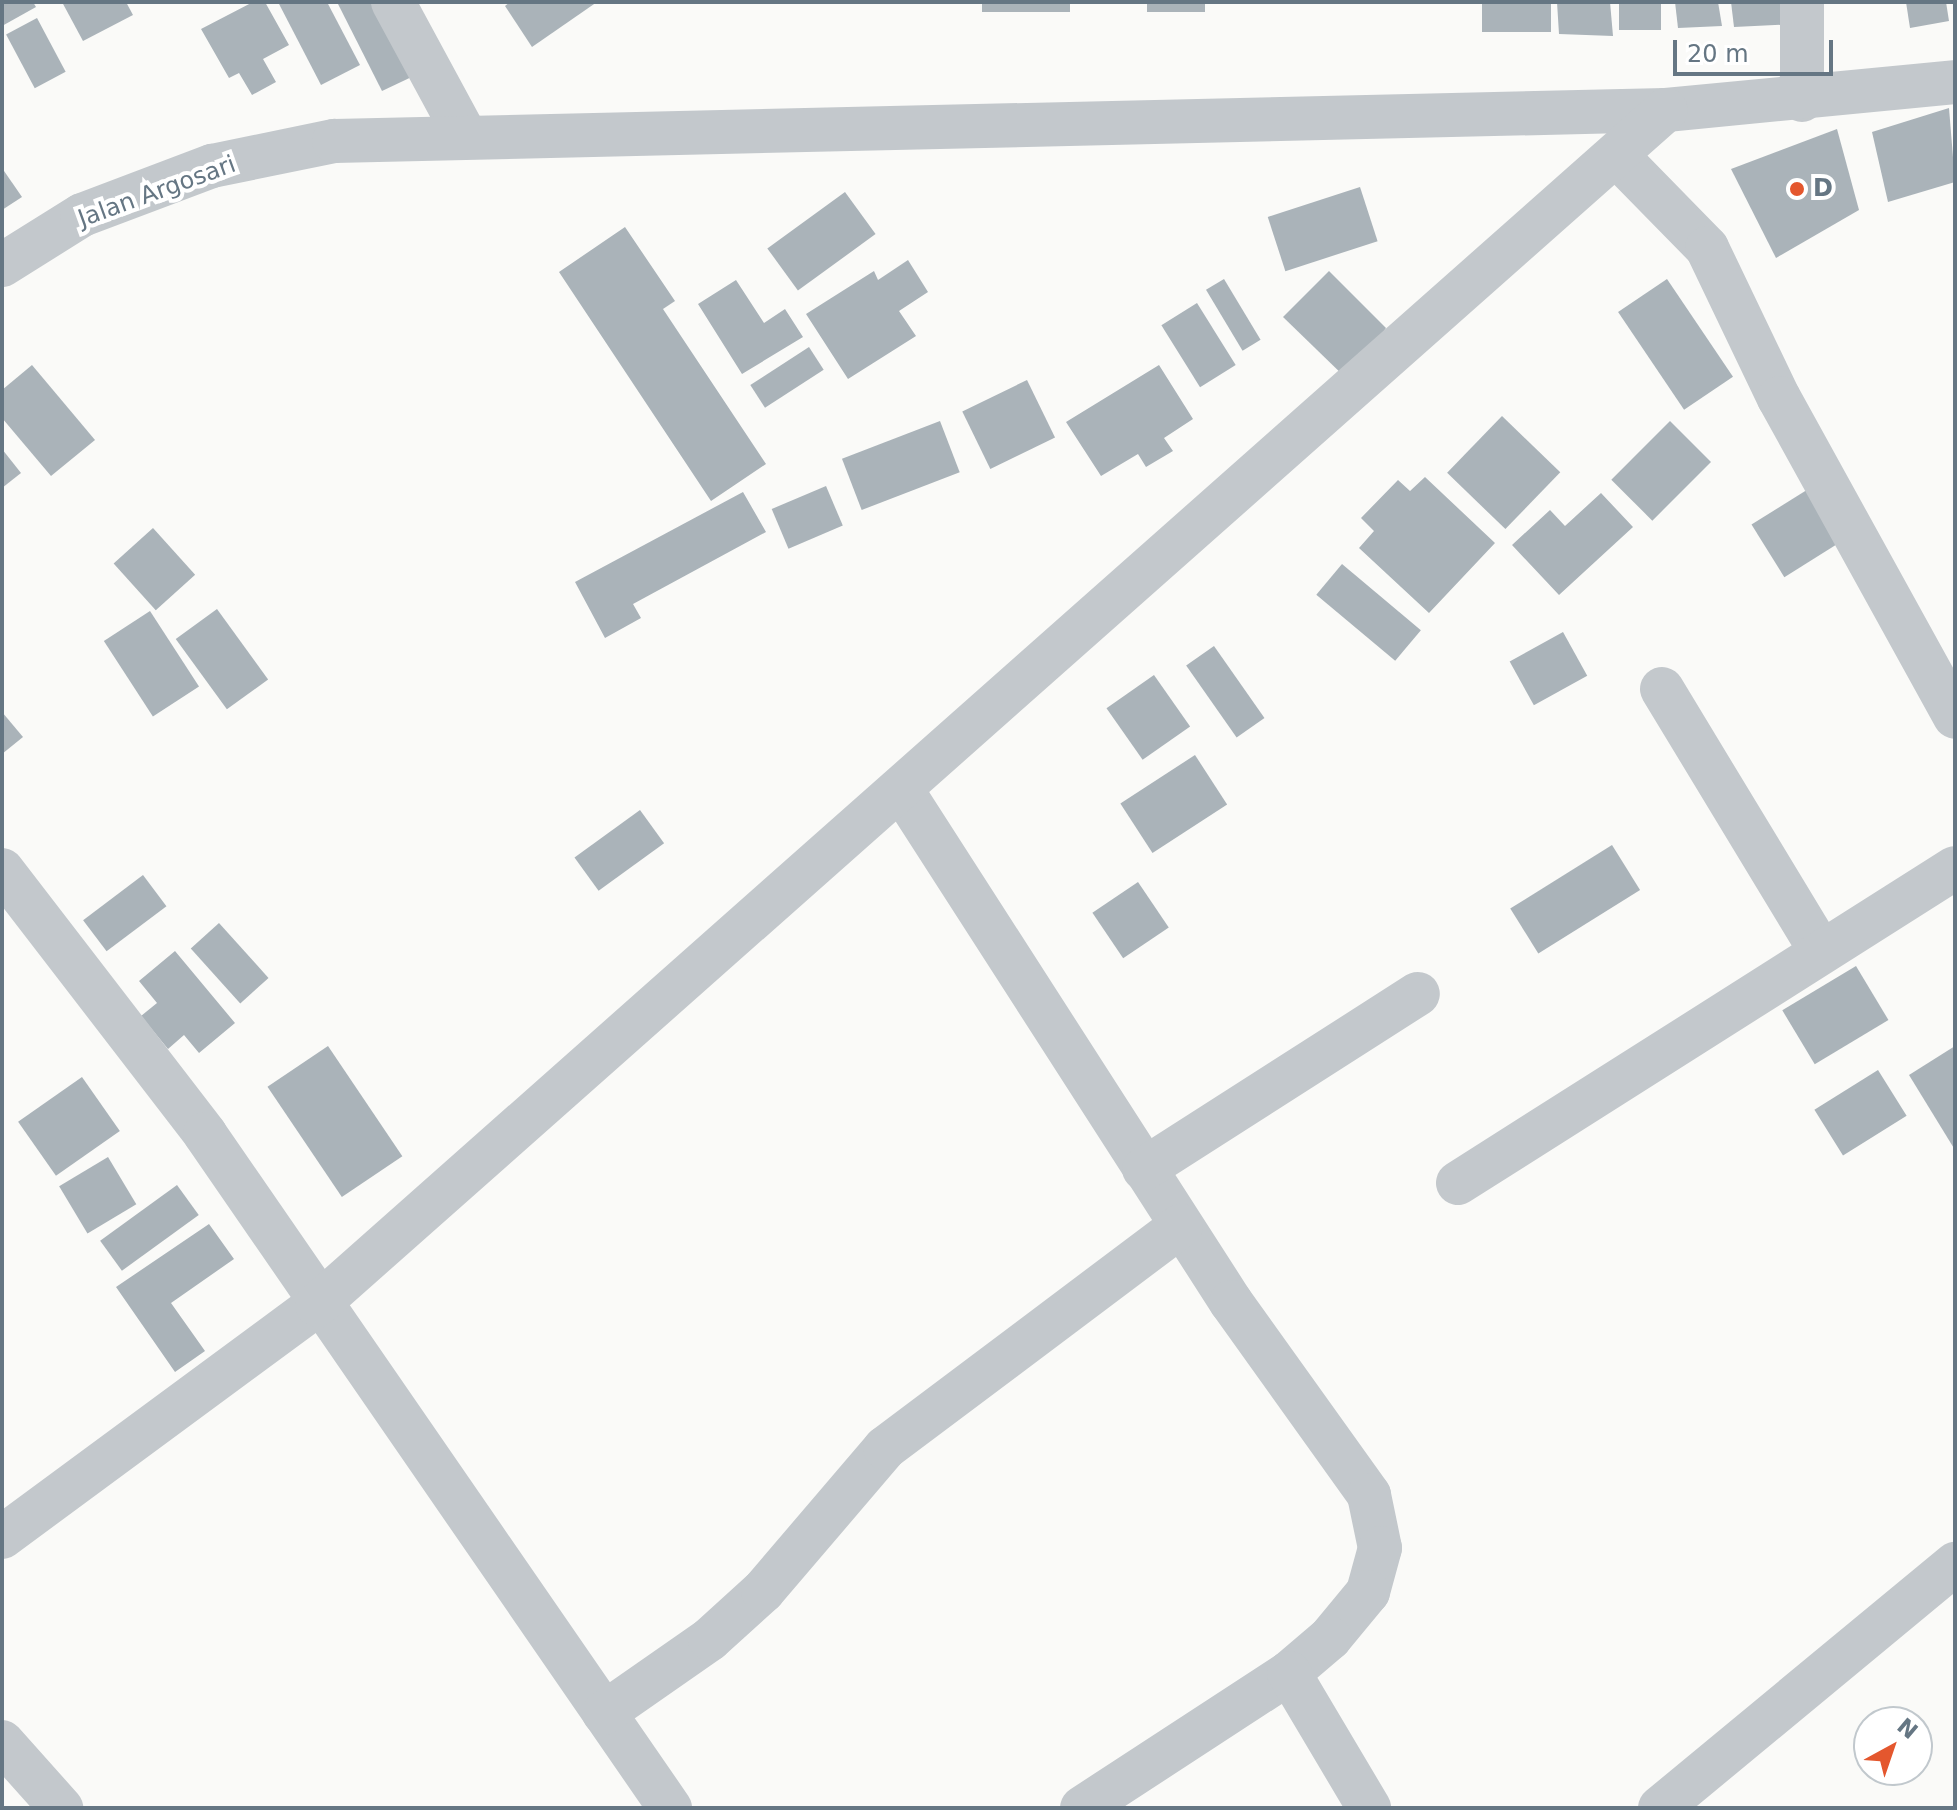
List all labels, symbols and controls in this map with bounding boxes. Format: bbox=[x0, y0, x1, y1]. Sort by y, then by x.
scale bar bbox=[1677, 24, 1837, 74]
text: 20 m bbox=[1687, 40, 1749, 68]
street label: Jalan Argosari bbox=[74, 150, 240, 234]
place label: D bbox=[1813, 175, 1833, 203]
marker: D bbox=[1788, 180, 1806, 198]
north arrow bbox=[1853, 1706, 1933, 1786]
text: N bbox=[1892, 1713, 1923, 1744]

